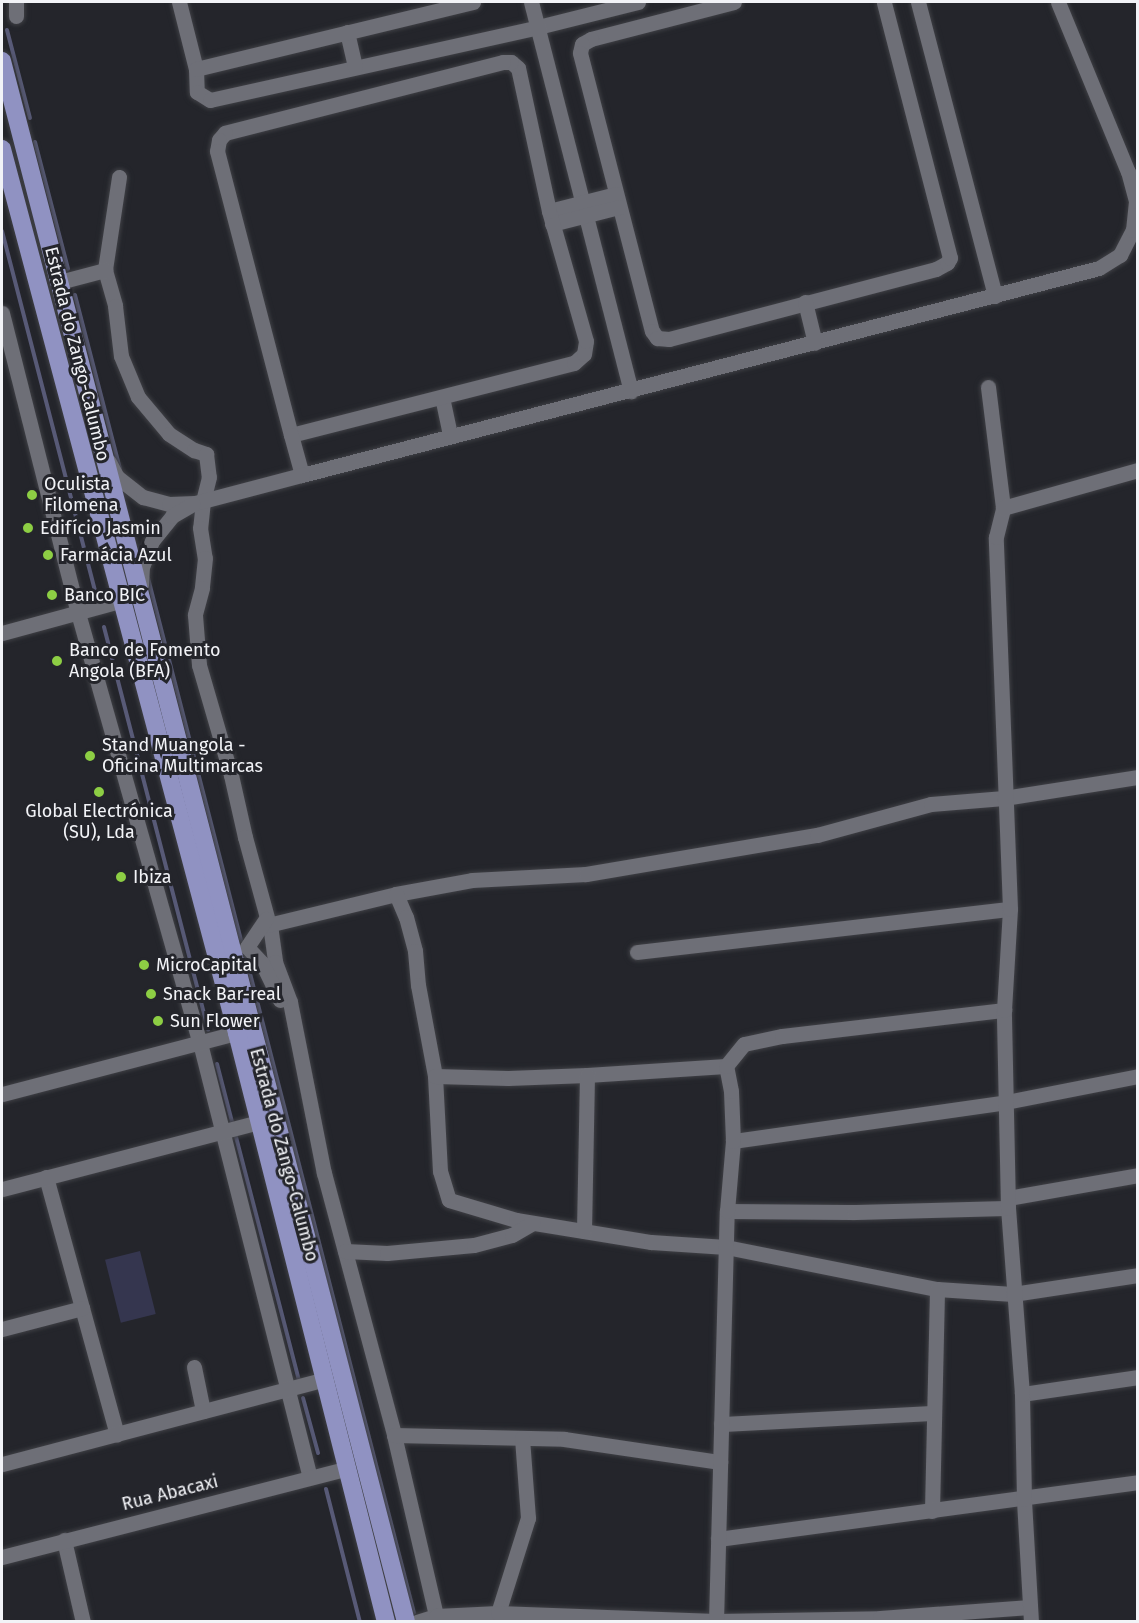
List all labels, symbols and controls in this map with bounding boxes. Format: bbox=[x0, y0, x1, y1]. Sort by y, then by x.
street label: Estrada do Zango-Calumbo bbox=[40, 245, 114, 463]
place label: Oculista Filomena bbox=[44, 474, 119, 516]
marker: Oculista Filomena bbox=[25, 488, 39, 502]
place label: Edifício Jasmin bbox=[40, 517, 161, 539]
marker: Edifício Jasmin bbox=[21, 521, 35, 535]
place label: Farmácia Azul bbox=[60, 544, 172, 566]
marker: Farmácia Azul bbox=[41, 548, 55, 562]
place label: Banco BIC bbox=[64, 584, 145, 606]
marker: Banco BIC bbox=[45, 588, 59, 602]
place label: Banco de Fomento Angola (BFA) bbox=[69, 640, 220, 682]
marker: Banco de Fomento Angola (BFA) bbox=[50, 654, 64, 668]
place label: Stand Muangola - Oficina Multimarcas bbox=[102, 735, 263, 777]
marker: Stand Muangola - Oficina Multimarcas bbox=[83, 749, 97, 763]
marker: Global Electrónica (SU), Lda bbox=[92, 785, 106, 799]
place label: Global Electrónica (SU), Lda bbox=[25, 801, 173, 844]
place label: Ibiza bbox=[133, 866, 171, 888]
marker: Ibiza bbox=[114, 870, 128, 884]
place label: MicroCapital bbox=[156, 954, 257, 976]
marker: MicroCapital bbox=[137, 958, 151, 972]
place label: Snack Bar-real bbox=[163, 983, 281, 1005]
marker: Snack Bar-real bbox=[144, 987, 158, 1001]
place label: Sun Flower bbox=[170, 1010, 260, 1032]
marker: Sun Flower bbox=[151, 1014, 165, 1028]
street label: Estrada do Zango-Calumbo bbox=[245, 1046, 323, 1264]
street label: Rua Abacaxi bbox=[120, 1471, 220, 1515]

